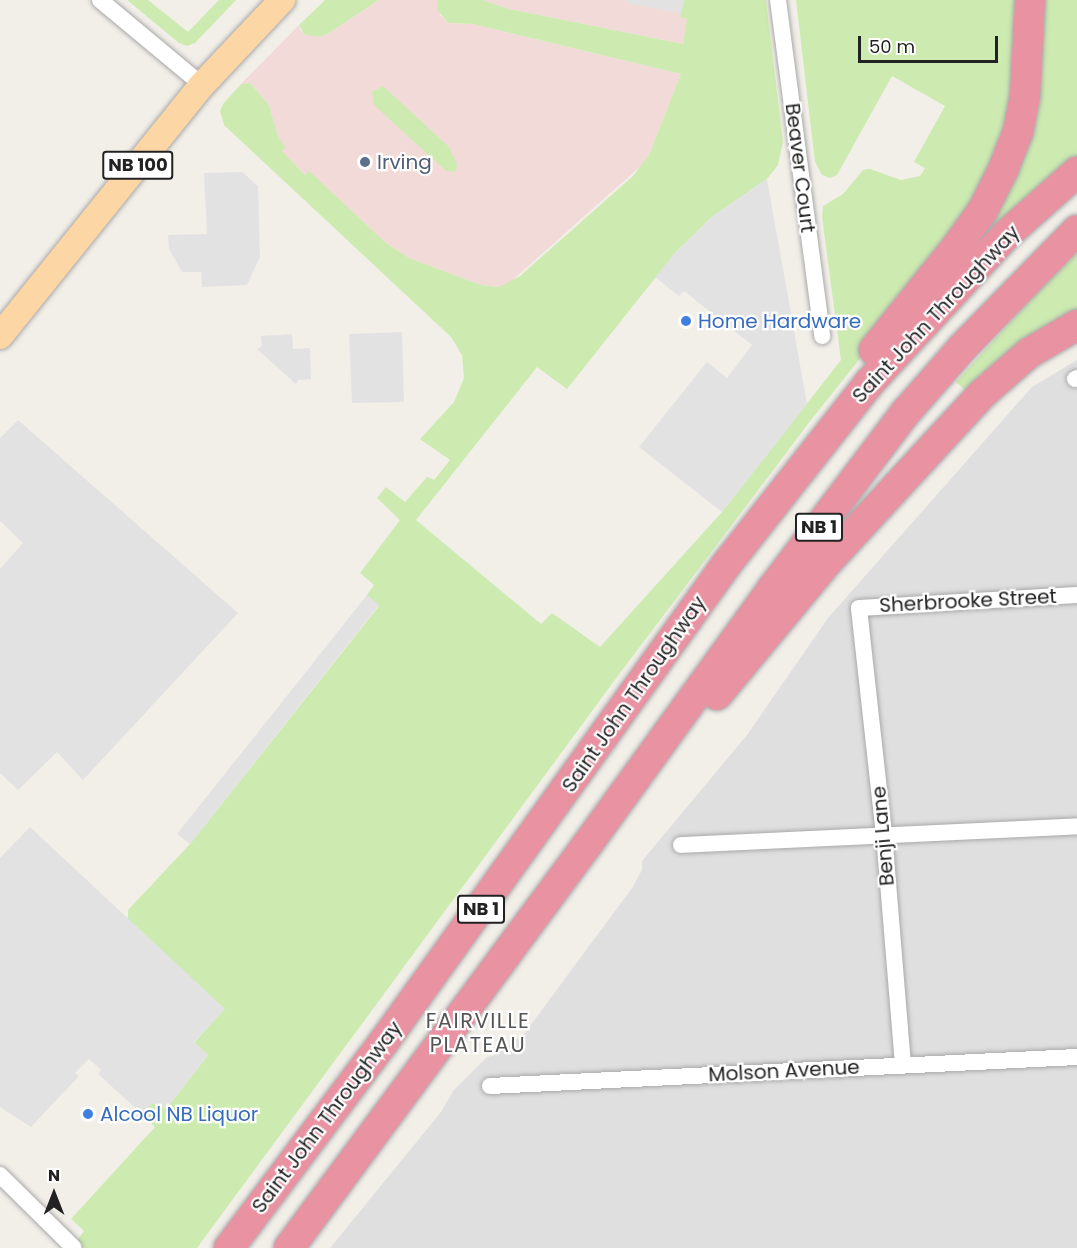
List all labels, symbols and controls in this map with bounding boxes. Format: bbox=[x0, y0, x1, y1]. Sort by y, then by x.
scale bar bbox=[861, 24, 1000, 62]
text: 50 m bbox=[869, 34, 915, 59]
street label: Beaver Court bbox=[780, 102, 820, 234]
road number: NB 100 bbox=[102, 150, 174, 180]
place label: Irving bbox=[377, 150, 432, 174]
marker: Irving bbox=[358, 155, 372, 169]
street label: Saint John Throughway bbox=[847, 220, 1025, 408]
place label: Home Hardware bbox=[698, 309, 861, 333]
marker: Home Hardware bbox=[679, 314, 693, 328]
road number: NB 1 bbox=[795, 512, 843, 542]
street label: Sherbrooke Street bbox=[879, 584, 1057, 618]
street label: Saint John Throughway bbox=[557, 591, 711, 797]
street label: Benji Lane bbox=[867, 785, 899, 887]
road number: NB 1 bbox=[457, 894, 505, 924]
district label: FAIRVILLE PLATEAU bbox=[426, 1008, 530, 1058]
street label: Saint John Throughway bbox=[247, 1016, 407, 1218]
street label: Molson Avenue bbox=[708, 1055, 860, 1087]
place label: Alcool NB Liquor bbox=[100, 1102, 258, 1126]
marker: Alcool NB Liquor bbox=[81, 1107, 95, 1121]
north arrow bbox=[24, 1164, 84, 1224]
text: N bbox=[48, 1164, 60, 1187]

